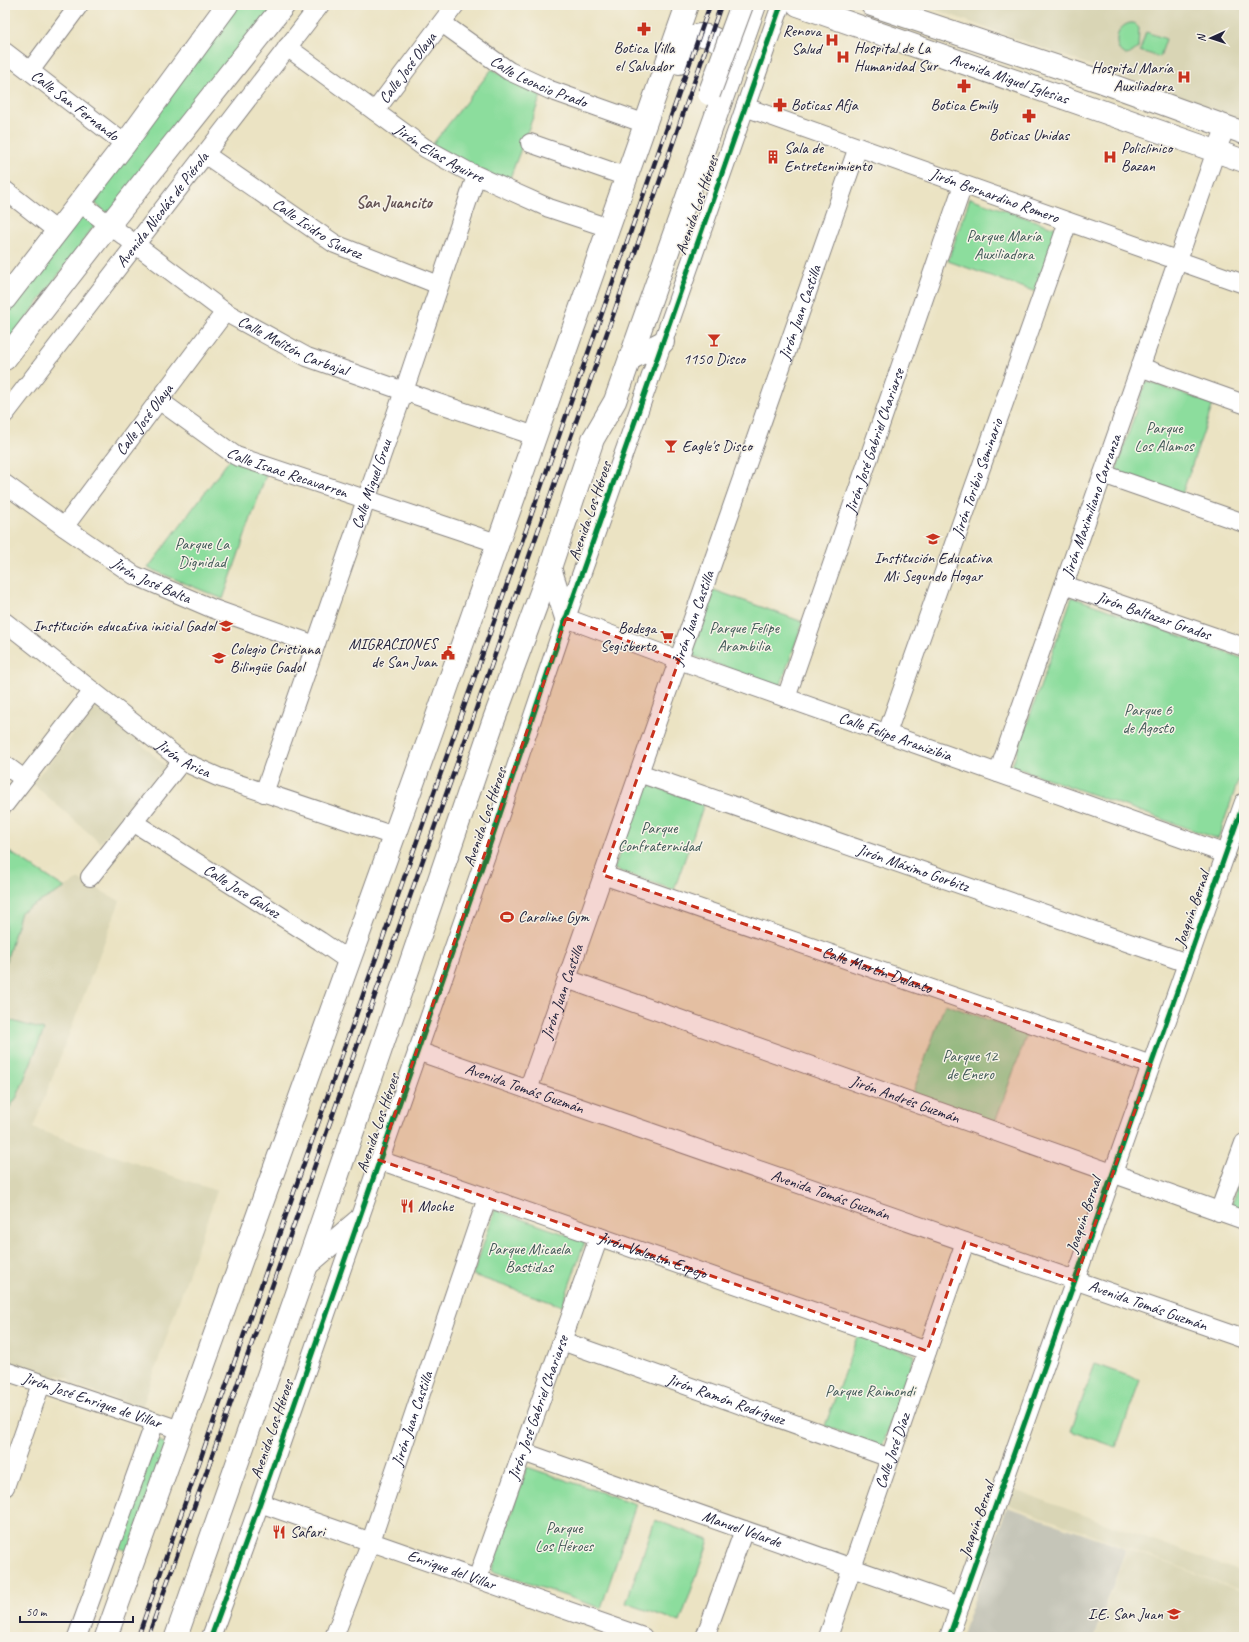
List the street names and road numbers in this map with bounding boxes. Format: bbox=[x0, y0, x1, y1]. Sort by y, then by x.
street label: Calle José Olaya bbox=[374, 27, 442, 107]
street label: Avenida Miguel Iglesias bbox=[948, 49, 1073, 109]
street label: Calle Leoncio Prado bbox=[486, 51, 592, 113]
street label: Calle San Fernando bbox=[27, 66, 124, 146]
street label: Jirón Elías Aguirre bbox=[390, 119, 489, 188]
street label: Avenida Nicolás de Piérola bbox=[112, 147, 214, 271]
street label: Avenida Los Héroes bbox=[671, 151, 724, 257]
street label: Jirón Bernardino Romero bbox=[927, 163, 1063, 228]
street label: Calle Isidro Suarez bbox=[269, 194, 367, 264]
street label: Jirón Juan Castilla bbox=[774, 261, 826, 363]
street label: Calle Melitón Carbajal bbox=[234, 311, 354, 382]
street label: Jirón José Gabriel Chariarse bbox=[840, 364, 909, 517]
street label: Calle José Olaya bbox=[111, 379, 178, 459]
street label: Jirón Toribio Seminario bbox=[947, 415, 1008, 540]
street label: Jirón Maximiliano Carranza bbox=[1057, 431, 1126, 581]
street label: Calle Miguel Grau bbox=[347, 436, 397, 531]
street label: Calle Isaac Recavarren bbox=[223, 443, 351, 503]
street label: Avenida Los Héroes bbox=[564, 457, 617, 563]
street label: Jirón José Balta bbox=[107, 552, 195, 609]
street label: Jirón Juan Castilla bbox=[667, 567, 719, 669]
street label: Jirón Baltazar Grados bbox=[1093, 587, 1215, 645]
street label: Calle Felipe Aranizibia bbox=[836, 708, 955, 766]
street label: Jirón Arica bbox=[151, 734, 215, 783]
street label: Avenida Los Héroes bbox=[459, 763, 512, 869]
street label: Jirón Máximo Gorbitz bbox=[854, 839, 972, 897]
street label: Calle Jose Galvez bbox=[200, 860, 285, 924]
street label: Joaquín Bernal bbox=[1169, 866, 1215, 950]
street label: Jirón Juan Castilla bbox=[536, 941, 589, 1043]
street label: Calle Martín Dulanto bbox=[819, 942, 936, 999]
street label: Avenida Tomás Guzmán bbox=[463, 1059, 587, 1119]
street label: Avenida Los Héroes bbox=[352, 1069, 405, 1175]
street label: Jirón Andrés Guzmán bbox=[847, 1070, 963, 1128]
street label: Avenida Tomás Guzmán bbox=[769, 1165, 893, 1225]
street label: Joaquín Bernal bbox=[1061, 1172, 1107, 1256]
street label: Jirón Valentín Espejo bbox=[595, 1227, 712, 1284]
street label: Avenida Tomás Guzmán bbox=[1086, 1276, 1211, 1336]
street label: Jirón José Gabriel Chariarse bbox=[503, 1331, 574, 1483]
street label: Jirón José Enrique de Villar bbox=[19, 1367, 166, 1434]
street label: Jirón Juan Castilla bbox=[387, 1367, 438, 1470]
street label: Jirón Ramón Rodríguez bbox=[663, 1369, 789, 1430]
street label: Avenida Los Héroes bbox=[246, 1375, 299, 1481]
street label: Calle José Díaz bbox=[870, 1409, 916, 1491]
street label: Joaquín Bernal bbox=[954, 1477, 1000, 1561]
street label: Manuel Velarde bbox=[700, 1506, 786, 1553]
street label: Enrique del Villar bbox=[405, 1545, 500, 1595]

